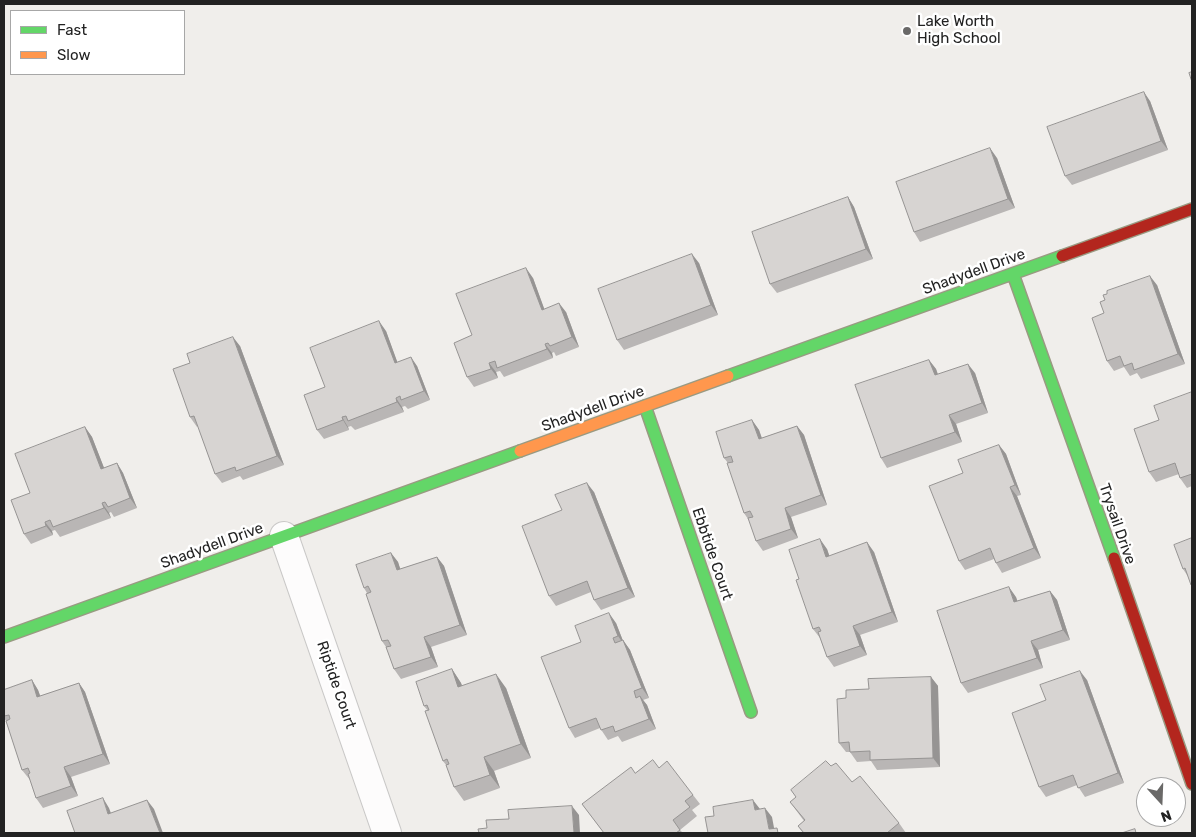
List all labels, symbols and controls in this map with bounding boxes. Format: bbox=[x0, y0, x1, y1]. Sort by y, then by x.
legend bbox=[10, 10, 185, 75]
place label: Lake Worth High School bbox=[917, 13, 1001, 48]
text: Fast bbox=[57, 21, 87, 39]
marker: Lake Worth High School bbox=[901, 25, 913, 37]
text: Slow bbox=[57, 46, 90, 64]
street label: Shadydell Drive bbox=[920, 245, 1028, 299]
street label: Shadydell Drive bbox=[539, 382, 647, 436]
street label: Trysail Drive bbox=[1095, 481, 1139, 567]
street label: Ebbtide Court bbox=[688, 505, 736, 603]
street label: Shadydell Drive bbox=[158, 519, 266, 573]
street label: Riptide Court bbox=[313, 639, 359, 731]
north arrow bbox=[1136, 777, 1186, 827]
text: N bbox=[1158, 806, 1174, 825]

